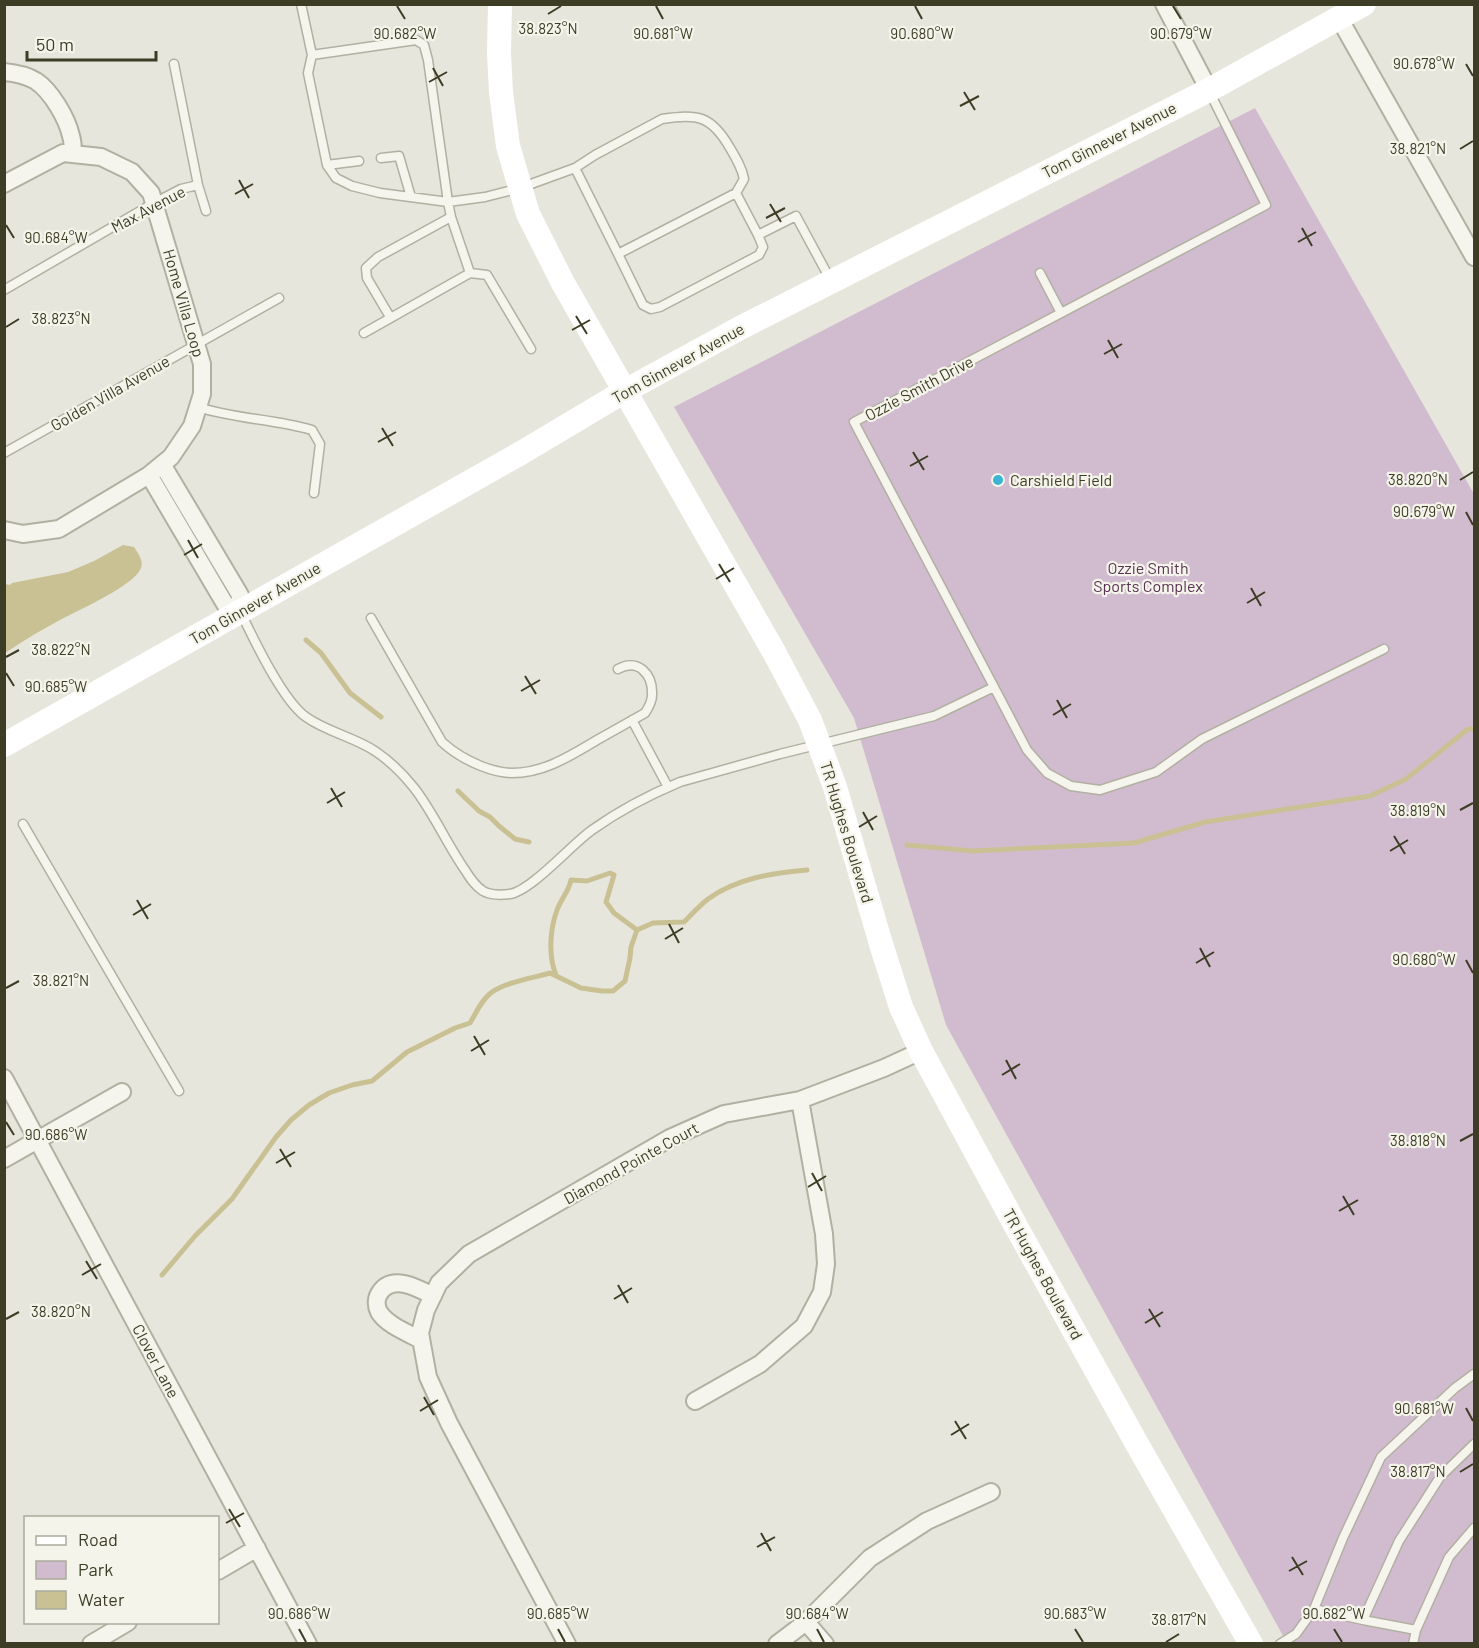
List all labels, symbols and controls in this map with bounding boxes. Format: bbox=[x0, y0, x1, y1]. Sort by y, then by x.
text: 38.823°N bbox=[518, 19, 578, 37]
scale bar bbox=[27, 24, 156, 62]
text: 90.682°W bbox=[374, 24, 436, 42]
text: 90.681°W bbox=[633, 24, 693, 42]
text: 90.680°W bbox=[890, 24, 954, 42]
text: 90.679°W bbox=[1150, 24, 1212, 42]
text: 50 m bbox=[36, 33, 74, 55]
text: 90.678°W bbox=[1393, 54, 1455, 72]
street label: Tom Ginnever Avenue bbox=[1038, 97, 1179, 182]
text: 38.821°N bbox=[1390, 139, 1446, 157]
street label: Max Avenue bbox=[107, 181, 188, 236]
text: 90.684°W bbox=[24, 228, 88, 246]
street label: Home Villa Loop bbox=[160, 247, 209, 359]
text: 38.823°N bbox=[31, 309, 91, 327]
street label: Tom Ginnever Avenue bbox=[608, 318, 747, 407]
street label: Golden Villa Avenue bbox=[47, 351, 173, 434]
street label: Ozzie Smith Drive bbox=[861, 351, 976, 424]
place label: Carshield Field bbox=[1010, 470, 1112, 489]
text: 38.820°N bbox=[1388, 470, 1448, 488]
marker: Carshield Field bbox=[991, 473, 1005, 487]
text: 90.679°W bbox=[1393, 502, 1455, 520]
street label: Tom Ginnever Avenue bbox=[186, 557, 324, 648]
park label: Ozzie Smith Sports Complex bbox=[1093, 558, 1203, 595]
text: 38.822°N bbox=[31, 640, 91, 658]
text: 90.685°W bbox=[25, 677, 87, 695]
street label: TR Hughes Boulevard bbox=[817, 759, 878, 905]
text: 38.819°N bbox=[1390, 801, 1446, 819]
text: 90.680°W bbox=[1392, 950, 1456, 968]
text: 38.821°N bbox=[33, 971, 89, 989]
street label: Diamond Pointe Court bbox=[560, 1118, 701, 1208]
text: 90.686°W bbox=[25, 1125, 87, 1143]
text: 38.818°N bbox=[1390, 1131, 1446, 1149]
street label: TR Hughes Boulevard bbox=[1000, 1205, 1087, 1343]
text: 38.820°N bbox=[31, 1302, 91, 1320]
street label: Clover Lane bbox=[129, 1321, 184, 1401]
text: 90.681°W bbox=[1394, 1399, 1454, 1417]
text: 38.817°N bbox=[1390, 1462, 1446, 1480]
legend bbox=[24, 1516, 219, 1624]
text: Road bbox=[78, 1528, 118, 1550]
text: Park bbox=[78, 1558, 113, 1580]
text: Water bbox=[78, 1588, 125, 1610]
text: 90.686°W bbox=[268, 1604, 330, 1622]
text: 90.685°W bbox=[527, 1604, 589, 1622]
text: 90.684°W bbox=[785, 1604, 849, 1622]
text: 90.683°W bbox=[1044, 1604, 1106, 1622]
text: 90.682°W bbox=[1303, 1604, 1365, 1622]
text: 38.817°N bbox=[1151, 1610, 1207, 1628]

